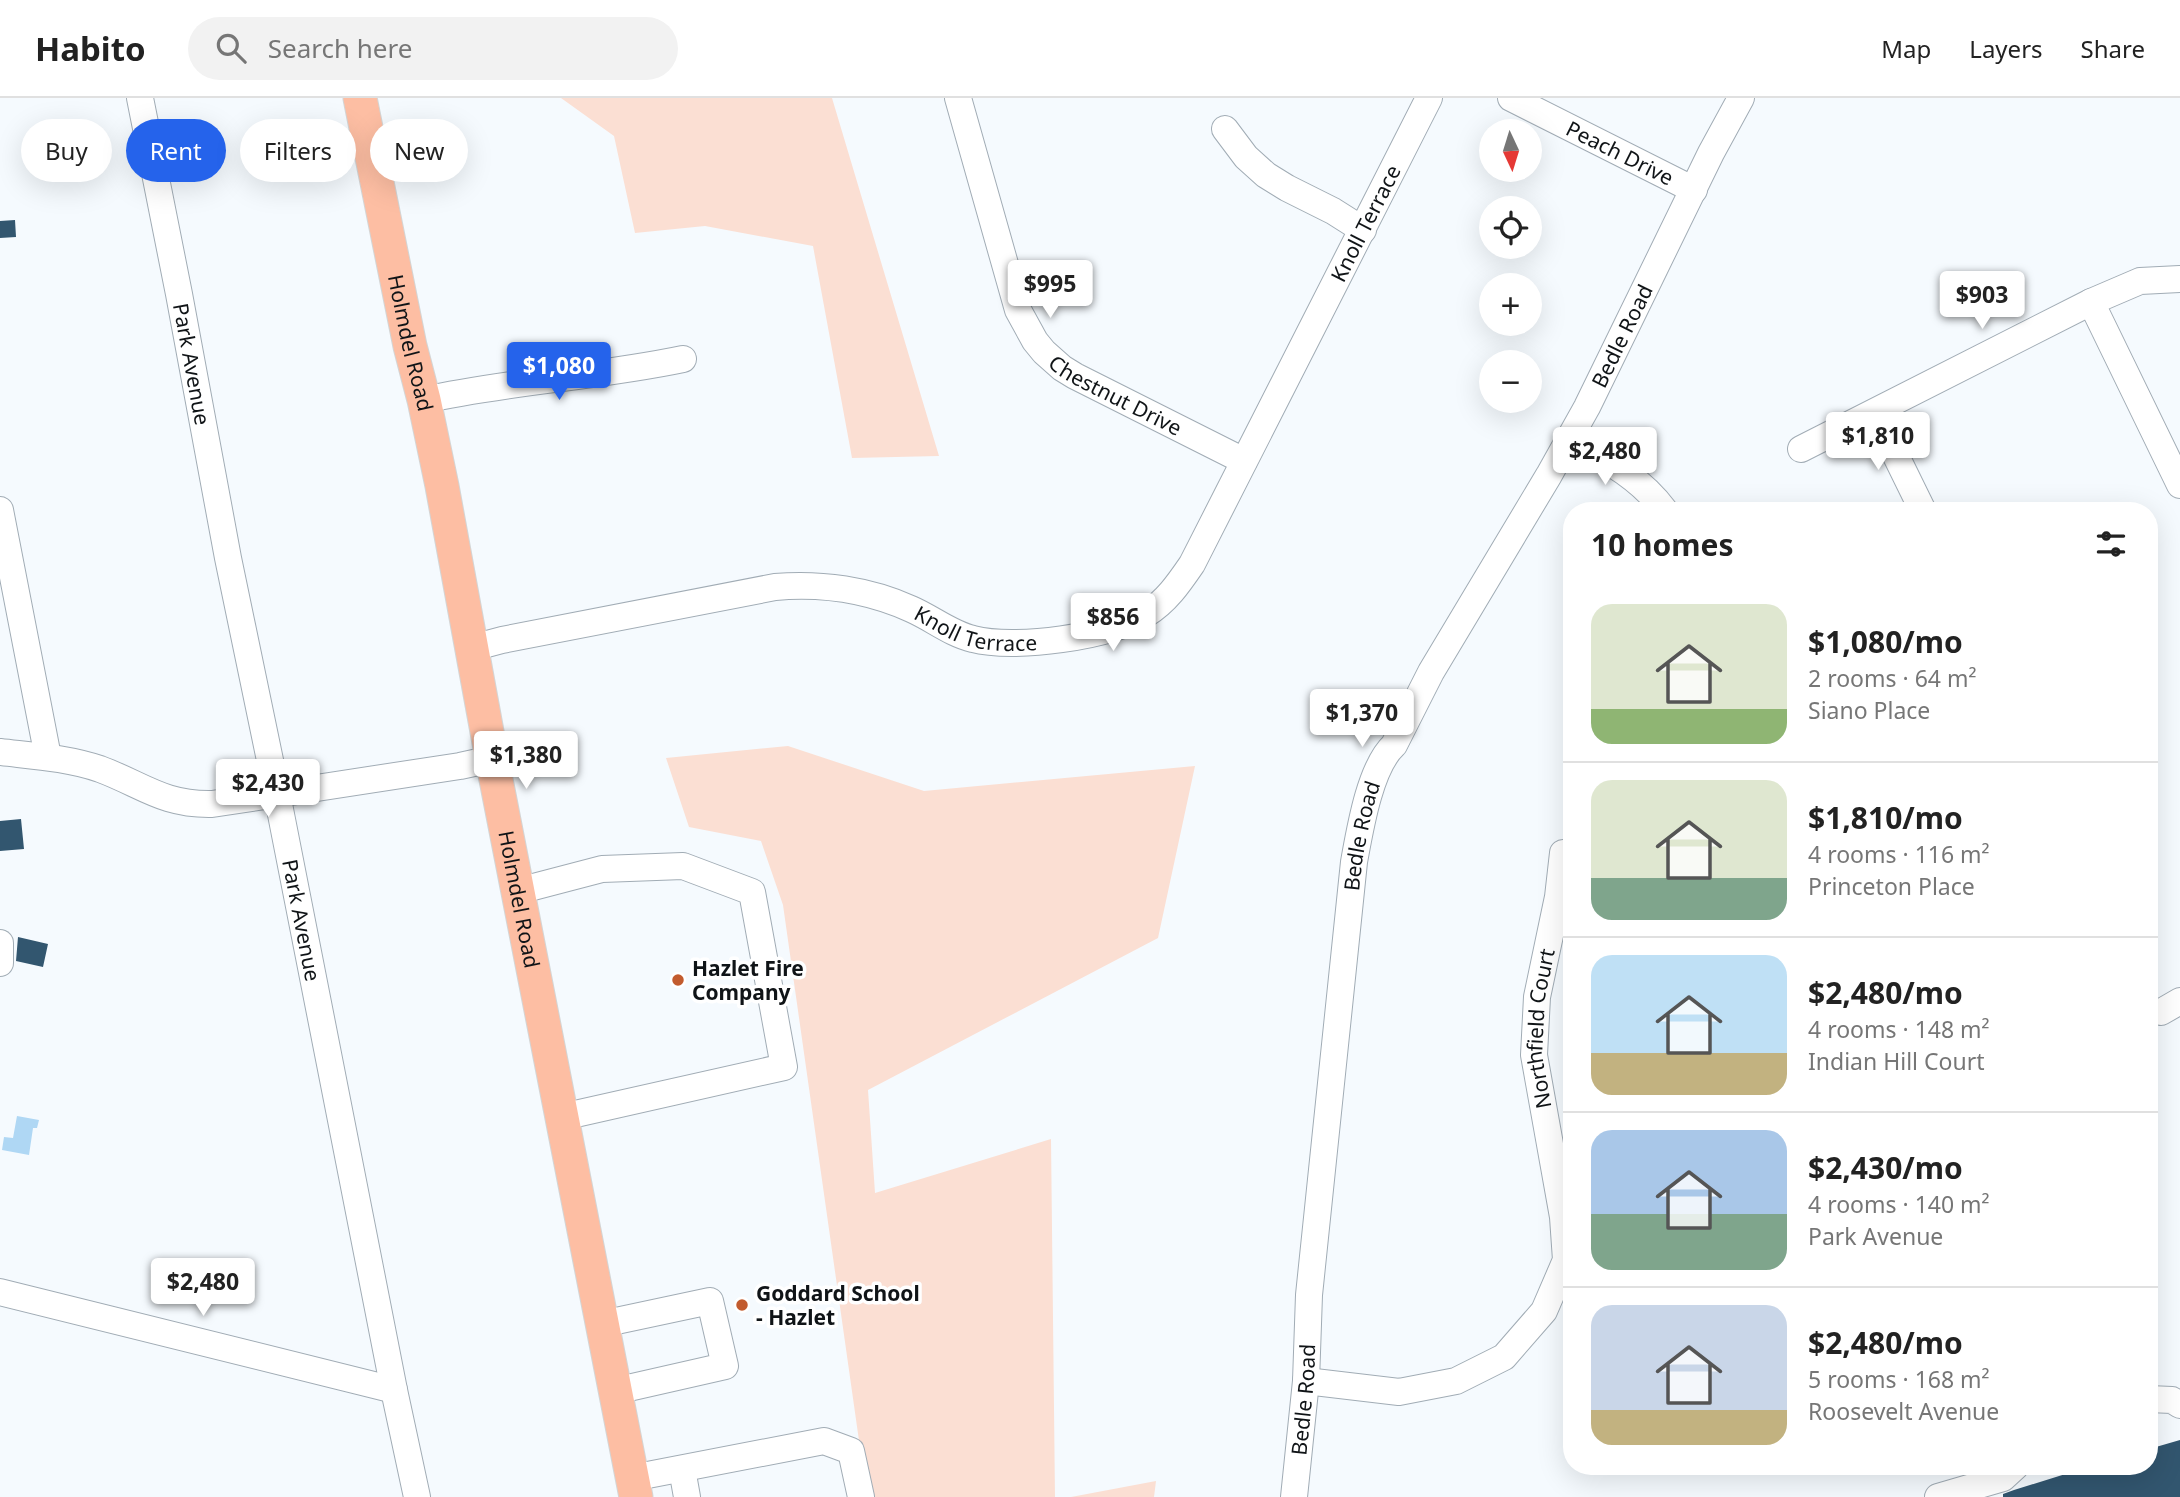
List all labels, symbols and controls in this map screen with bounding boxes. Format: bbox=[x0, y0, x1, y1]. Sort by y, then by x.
search box bbox=[188, 17, 678, 80]
text: Habito bbox=[35, 26, 146, 71]
icon: search bbox=[212, 29, 250, 67]
text: Search here bbox=[268, 30, 412, 66]
text: Map bbox=[1881, 32, 1931, 65]
text: Layers bbox=[1969, 32, 2043, 65]
text: Share bbox=[2081, 32, 2145, 65]
street label: Peach Drive bbox=[1561, 114, 1679, 192]
chip: Buy bbox=[21, 119, 112, 182]
chip: Rent bbox=[126, 119, 226, 182]
chip: Filters bbox=[240, 119, 356, 182]
chip: New bbox=[370, 119, 468, 182]
north arrow bbox=[1479, 119, 1542, 182]
map controls bbox=[1479, 119, 1542, 413]
street label: Knoll Terrace bbox=[1324, 160, 1407, 286]
button: locate bbox=[1479, 196, 1542, 259]
pin: $995 bbox=[1009, 260, 1091, 320]
text: $995 bbox=[1024, 267, 1076, 299]
street label: Holmdel Road bbox=[382, 272, 440, 414]
pin: $903 bbox=[1941, 272, 2023, 331]
button: + bbox=[1479, 273, 1542, 336]
text: $903 bbox=[1956, 278, 2008, 310]
street label: Bedle Road bbox=[1585, 279, 1659, 392]
street label: Park Avenue bbox=[167, 301, 217, 427]
pin: $1,080 bbox=[502, 342, 616, 402]
text: $1,080 bbox=[523, 349, 595, 381]
street label: Chestnut Drive bbox=[1043, 349, 1187, 442]
button: − bbox=[1479, 350, 1542, 413]
pin: $1,810 bbox=[1821, 412, 1935, 472]
text: $1,810 bbox=[1842, 419, 1914, 451]
pin: $2,480 bbox=[1548, 428, 1662, 487]
text: $2,480 bbox=[1569, 434, 1641, 466]
text: 10 homes bbox=[1591, 524, 1734, 565]
icon: filters bbox=[2092, 525, 2130, 563]
pin: $856 bbox=[1072, 594, 1154, 653]
street label: Knoll Terrace bbox=[910, 599, 1038, 657]
text: $856 bbox=[1087, 600, 1139, 632]
text: $1,080/mo bbox=[1808, 621, 1963, 662]
icon: home bbox=[1647, 632, 1731, 716]
text: 2 rooms · 64 m² bbox=[1808, 662, 1977, 694]
pin: $1,370 bbox=[1305, 690, 1419, 749]
text: Siano Place bbox=[1808, 694, 1930, 726]
text: $1,370 bbox=[1326, 696, 1398, 728]
pin: $1,380 bbox=[469, 732, 583, 791]
text: $1,380 bbox=[490, 738, 562, 770]
pin: $2,430 bbox=[211, 760, 325, 819]
text: $2,430 bbox=[232, 766, 304, 798]
street label: Bedle Road bbox=[1337, 777, 1386, 892]
text: $1,810/mo bbox=[1808, 797, 1963, 838]
icon: home bbox=[1647, 808, 1731, 892]
street label: Holmdel Road bbox=[492, 828, 546, 970]
text: 4 rooms · 116 m² bbox=[1808, 838, 1990, 870]
street label: Park Avenue bbox=[276, 857, 327, 984]
text: Princeton Place bbox=[1808, 870, 1975, 902]
street label: Northfield Court bbox=[1520, 946, 1561, 1111]
place label: Hazlet Fire Company bbox=[692, 954, 804, 1006]
marker: Hazlet Fire Company bbox=[670, 972, 686, 988]
text: $2,480/mo bbox=[1808, 972, 1963, 1013]
icon: home bbox=[1647, 983, 1731, 1067]
text: 4 rooms · 148 m² bbox=[1808, 1013, 1990, 1045]
text: Indian Hill Court bbox=[1808, 1045, 1984, 1077]
text: $2,430/mo bbox=[1808, 1147, 1963, 1188]
icon: home bbox=[1647, 1158, 1731, 1242]
text: 4 rooms · 140 m² bbox=[1808, 1188, 1990, 1220]
text: Park Avenue bbox=[1808, 1220, 1943, 1252]
pin: $2,480 bbox=[146, 1258, 260, 1318]
text: $2,480 bbox=[167, 1265, 239, 1297]
place label: Goddard School - Hazlet bbox=[756, 1279, 920, 1331]
marker: Goddard School - Hazlet bbox=[734, 1297, 750, 1313]
text: $2,480/mo bbox=[1808, 1322, 1963, 1363]
icon: home bbox=[1647, 1333, 1731, 1417]
street label: Bedle Road bbox=[1284, 1343, 1321, 1457]
text: 5 rooms · 168 m² bbox=[1808, 1363, 1990, 1395]
text: Roosevelt Avenue bbox=[1808, 1395, 1999, 1427]

